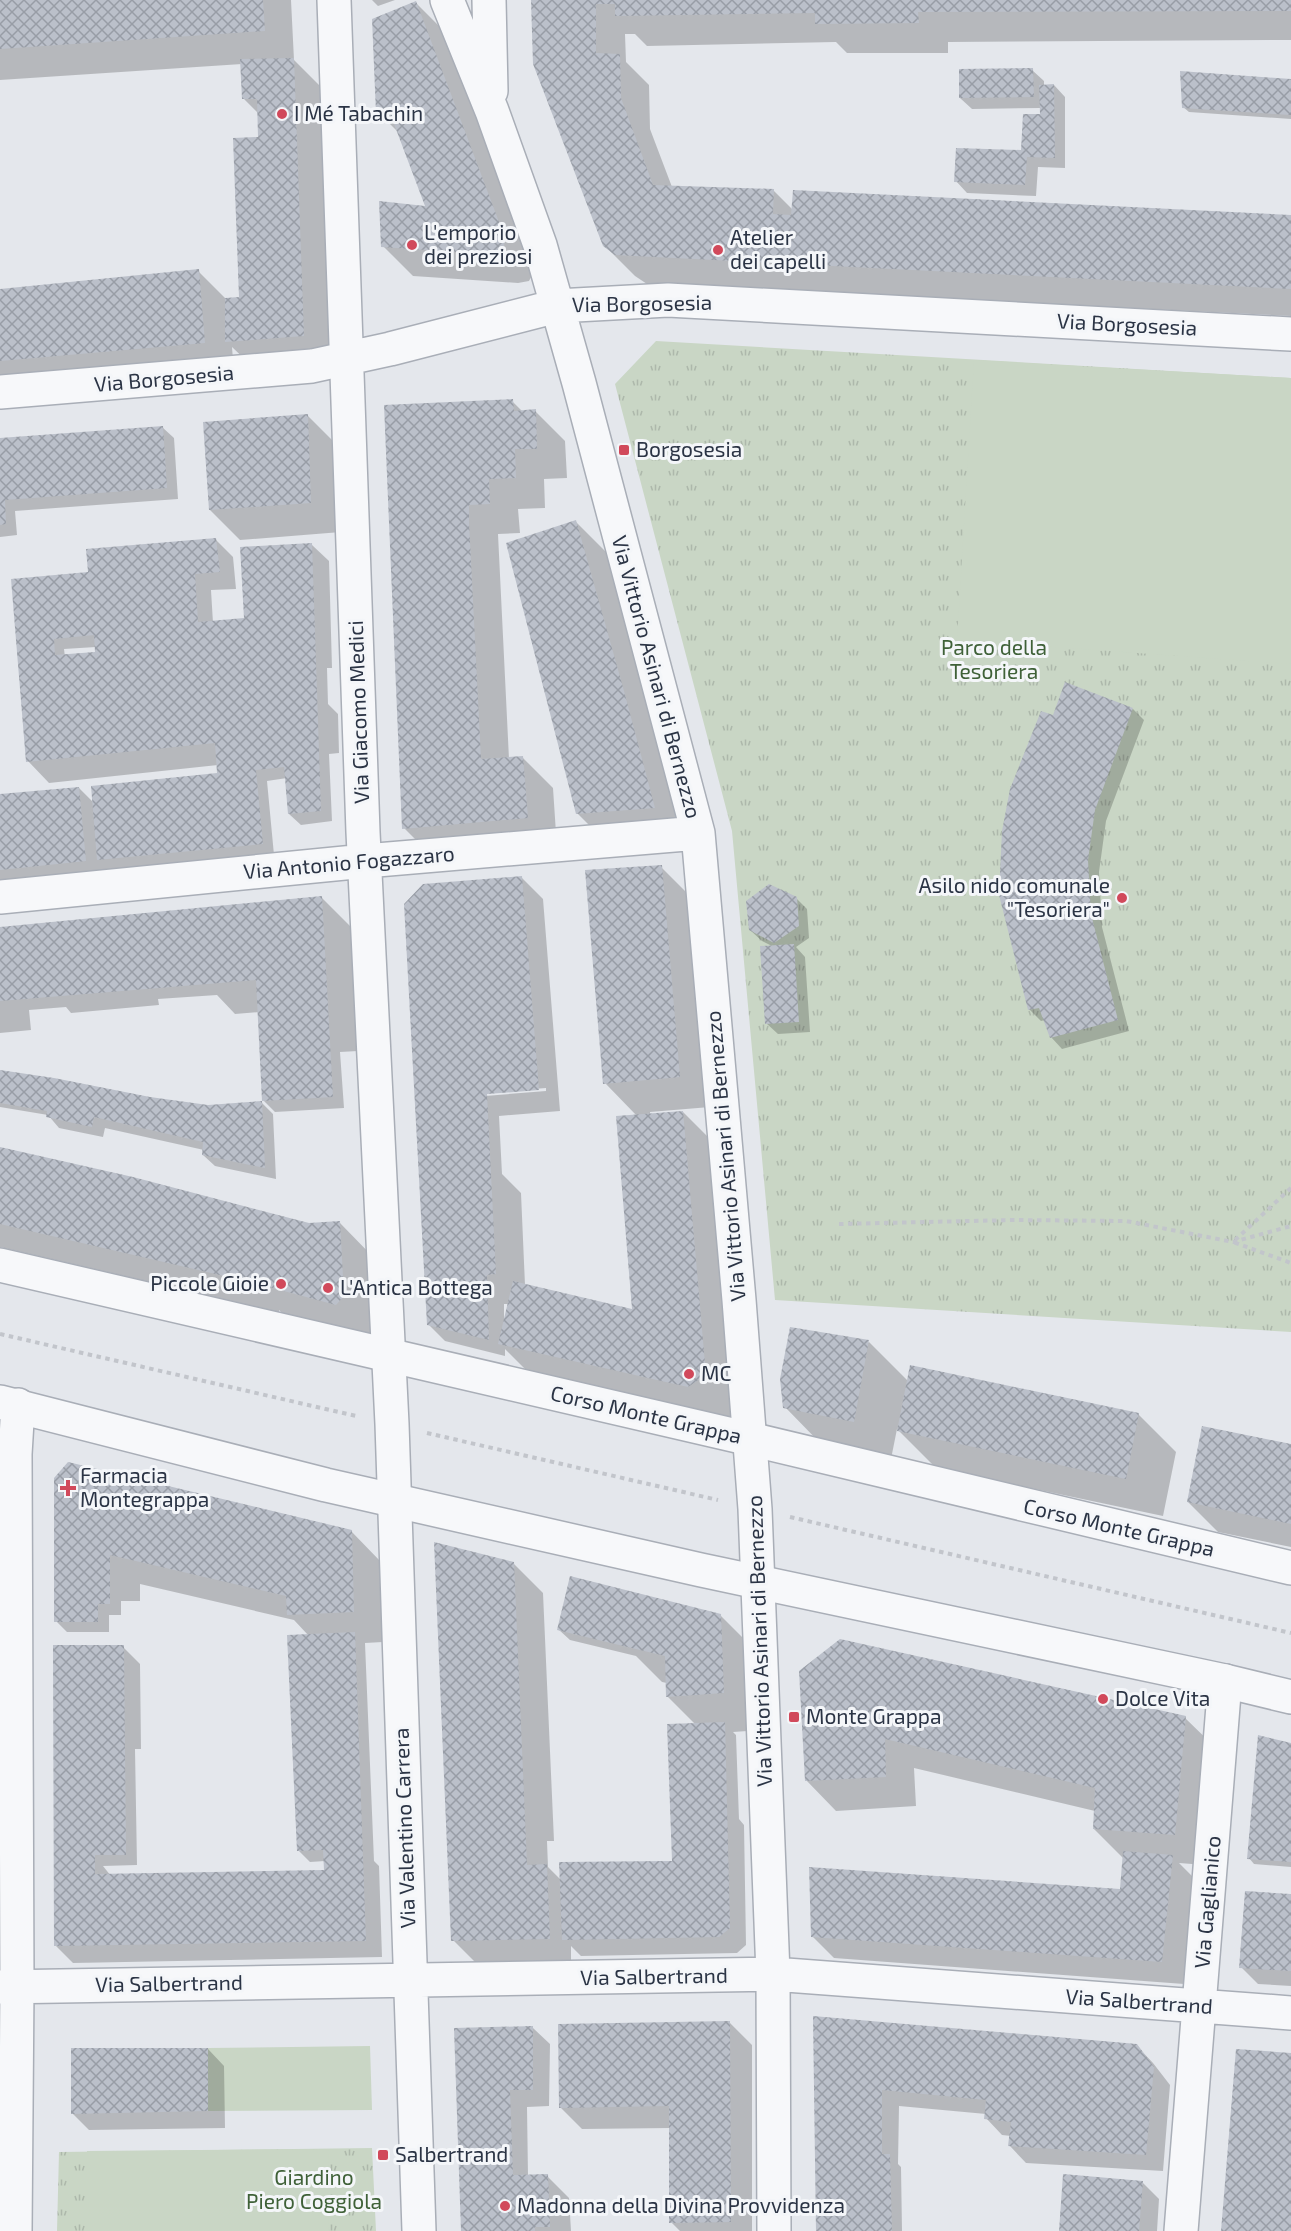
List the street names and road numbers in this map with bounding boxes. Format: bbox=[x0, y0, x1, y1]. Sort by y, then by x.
street label: Via Borgosesia bbox=[572, 289, 712, 316]
street label: Via Borgosesia bbox=[1056, 307, 1198, 340]
street label: Via Borgosesia bbox=[93, 359, 235, 396]
street label: Via Vittorio Asinari di Bernezzo bbox=[608, 532, 707, 821]
street label: Via Giacomo Medici bbox=[342, 620, 373, 804]
street label: Via Antonio Fogazzaro bbox=[242, 840, 456, 883]
street label: Via Vittorio Asinari di Bernezzo bbox=[699, 1010, 750, 1303]
street label: Corso Monte Grappa bbox=[548, 1379, 744, 1448]
street label: Corso Monte Grappa bbox=[1021, 1492, 1217, 1561]
street label: Via Vittorio Asinari di Bernezzo bbox=[741, 1495, 776, 1787]
street label: Via Valentino Carrera bbox=[388, 1727, 419, 1929]
street label: Via Gaglianico bbox=[1188, 1835, 1225, 1969]
street label: Via Salbertrand bbox=[580, 1962, 728, 1989]
street label: Via Salbertrand bbox=[95, 1969, 243, 1996]
street label: Via Salbertrand bbox=[1065, 1983, 1214, 2018]

